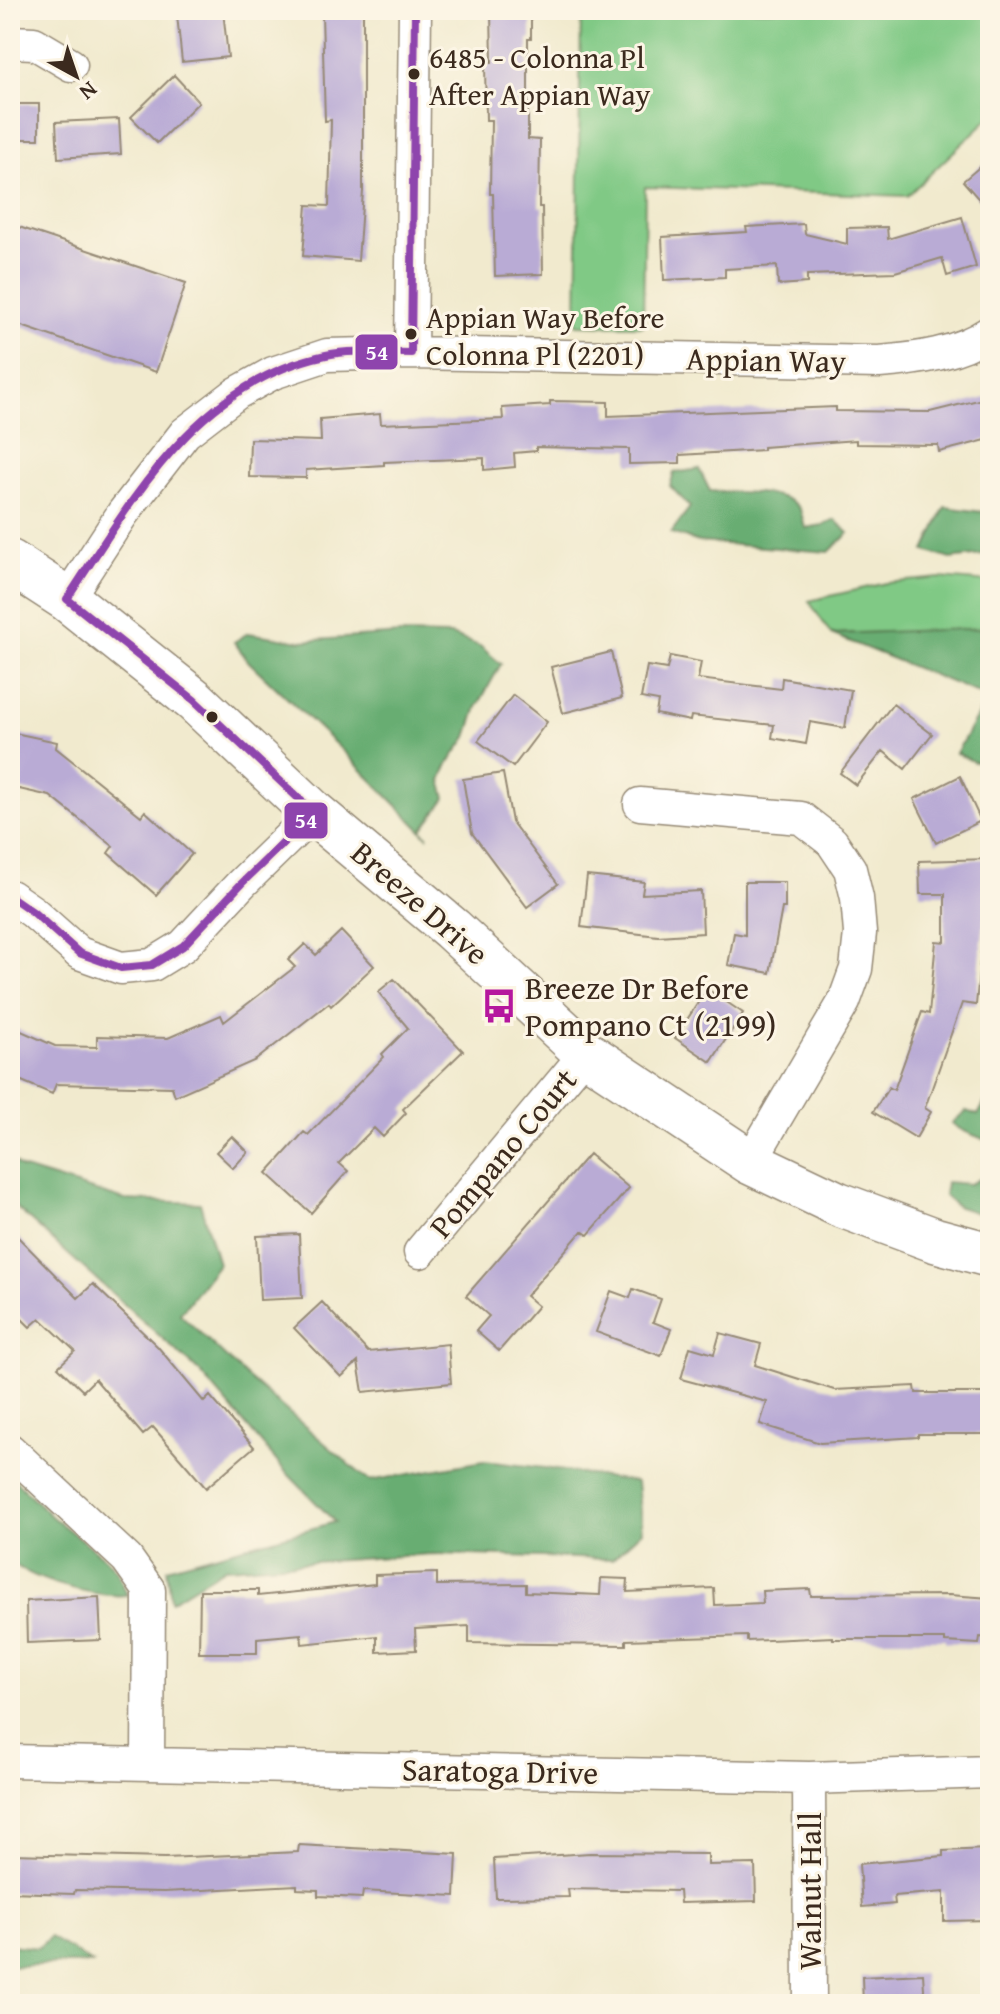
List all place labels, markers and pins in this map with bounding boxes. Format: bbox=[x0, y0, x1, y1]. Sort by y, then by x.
place label: 6485 - Colonna Pl After Appian Way bbox=[429, 35, 651, 116]
marker: 6485 - Colonna Pl After Appian Way bbox=[406, 66, 422, 82]
place label: Appian Way Before Colonna Pl (2201) bbox=[426, 295, 665, 376]
marker: Appian Way Before Colonna Pl (2201) bbox=[403, 326, 419, 342]
unlabelled marker bbox=[204, 709, 220, 725]
place label: Breeze Dr Before Pompano Ct (2199) bbox=[525, 964, 776, 1048]
bus stop icon: Breeze Dr Before Pompano Ct (2199) bbox=[480, 987, 518, 1025]

